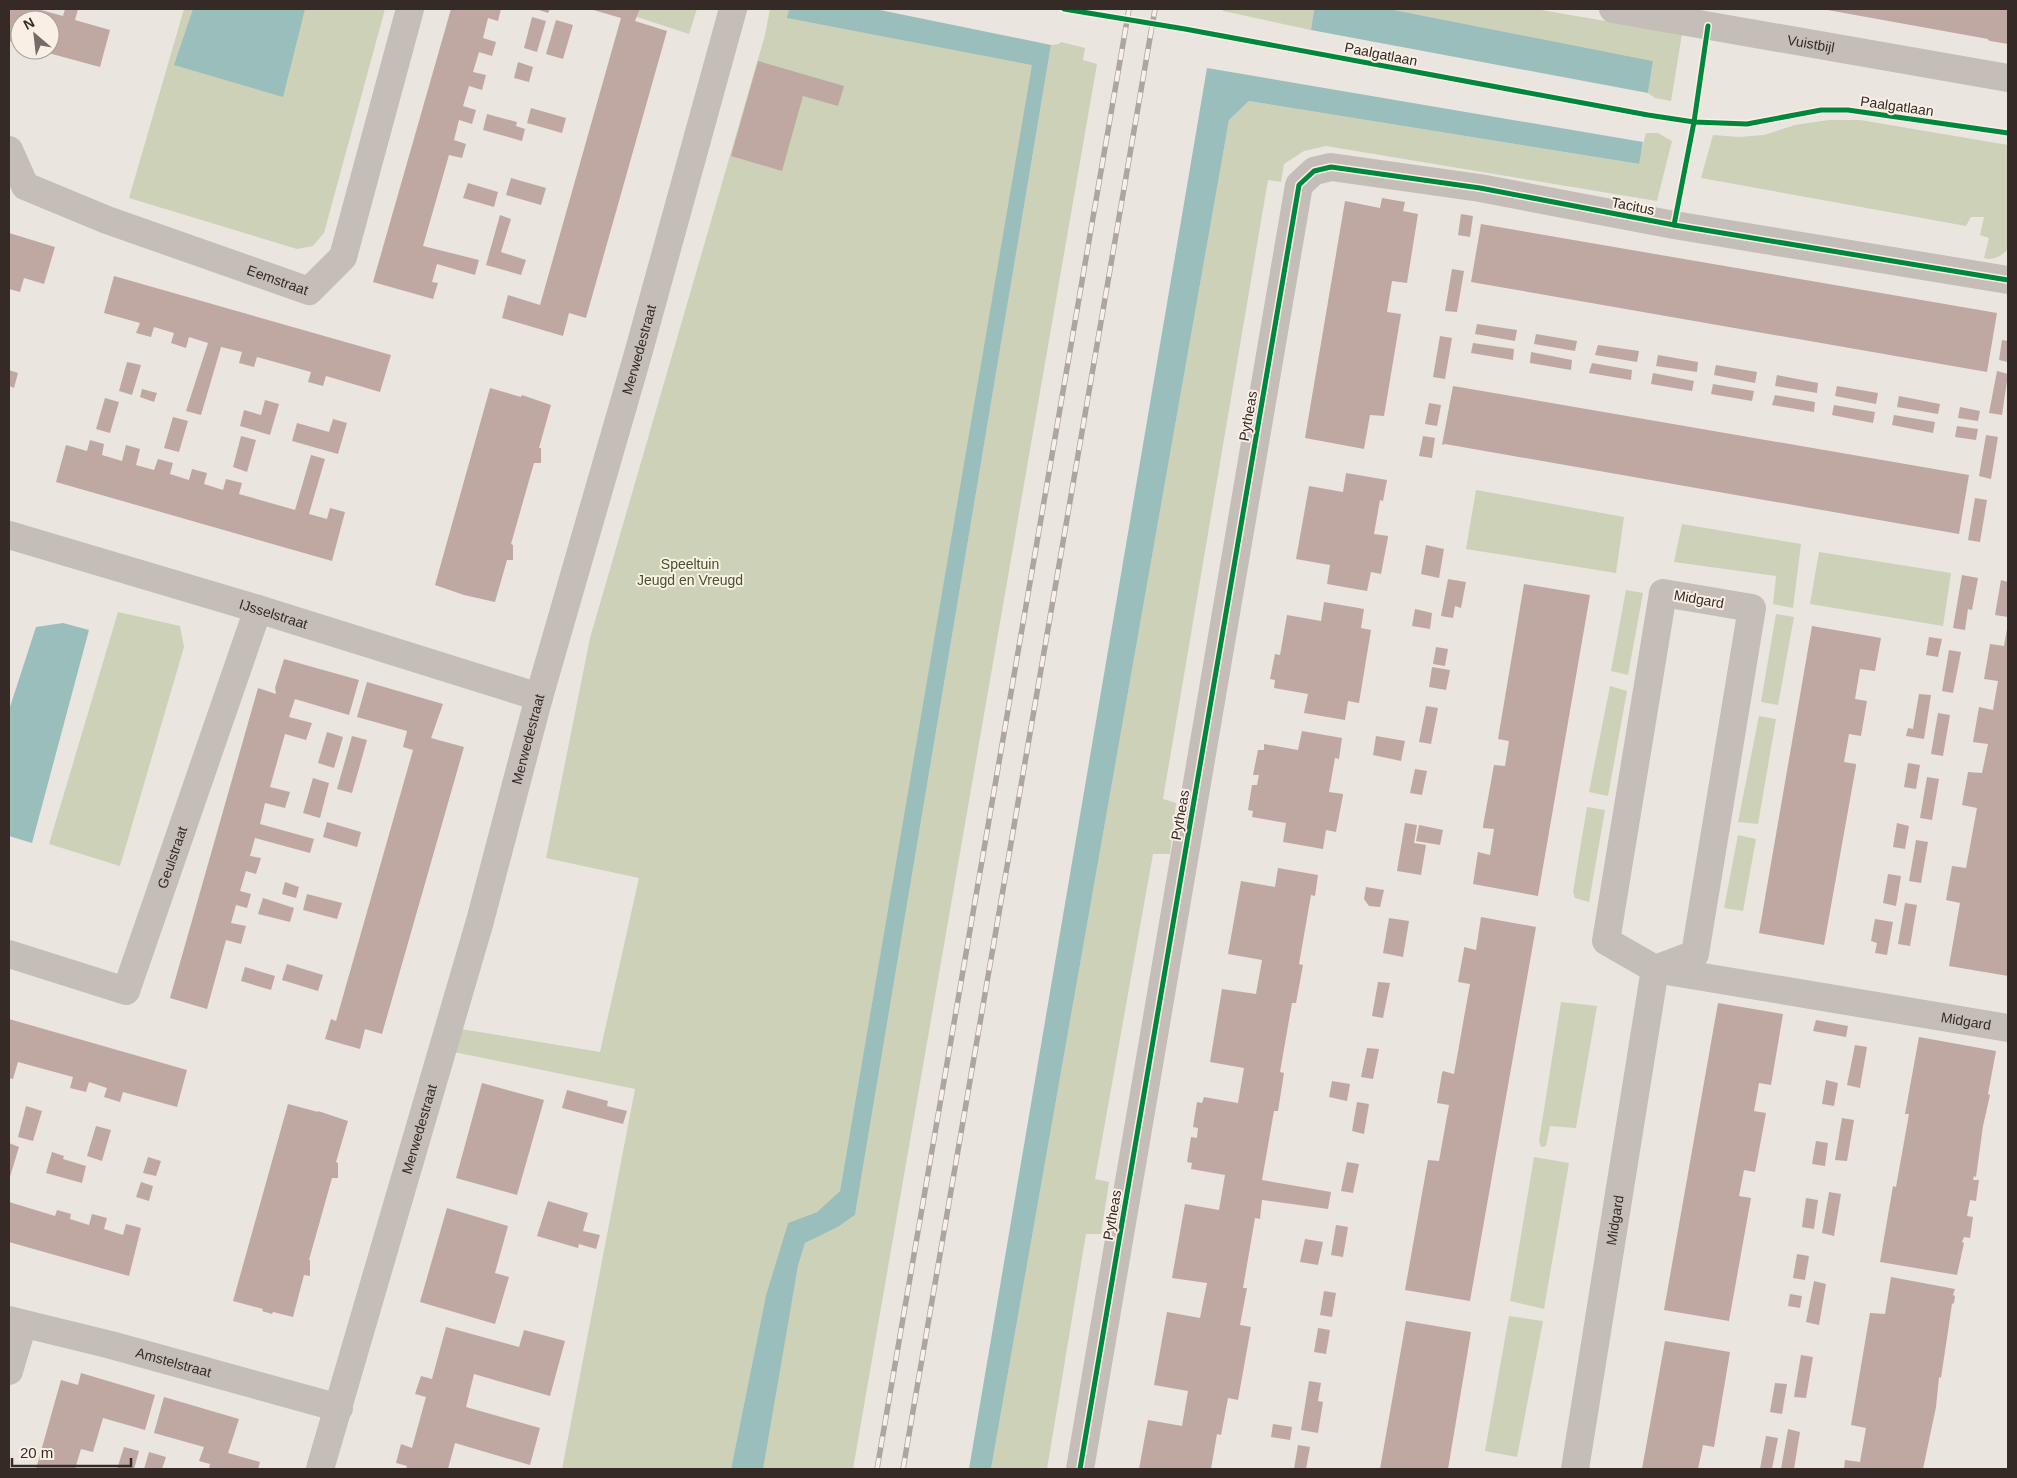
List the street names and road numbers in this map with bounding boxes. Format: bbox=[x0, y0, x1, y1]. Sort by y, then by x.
street label: Vuistbijl bbox=[1786, 32, 1836, 56]
street label: Paalgatlaan bbox=[1343, 39, 1419, 69]
street label: Paalgatlaan bbox=[1859, 93, 1935, 119]
street label: Tacitus bbox=[1610, 194, 1656, 218]
street label: Eemstraat bbox=[245, 262, 310, 298]
street label: Merwedestraat bbox=[619, 303, 659, 396]
street label: Pytheas bbox=[1236, 390, 1260, 442]
street label: Midgard bbox=[1673, 587, 1725, 611]
street label: IJsselstraat bbox=[237, 596, 310, 632]
street label: Merwedestraat bbox=[508, 692, 548, 786]
street label: Pytheas bbox=[1168, 789, 1192, 841]
street label: Geulstraat bbox=[154, 824, 190, 891]
street label: Midgard bbox=[1940, 1009, 1992, 1033]
street label: Merwedestraat bbox=[399, 1082, 440, 1176]
street label: Pytheas bbox=[1100, 1189, 1124, 1241]
street label: Midgard bbox=[1603, 1194, 1627, 1246]
street label: Amstelstraat bbox=[134, 1344, 213, 1380]

